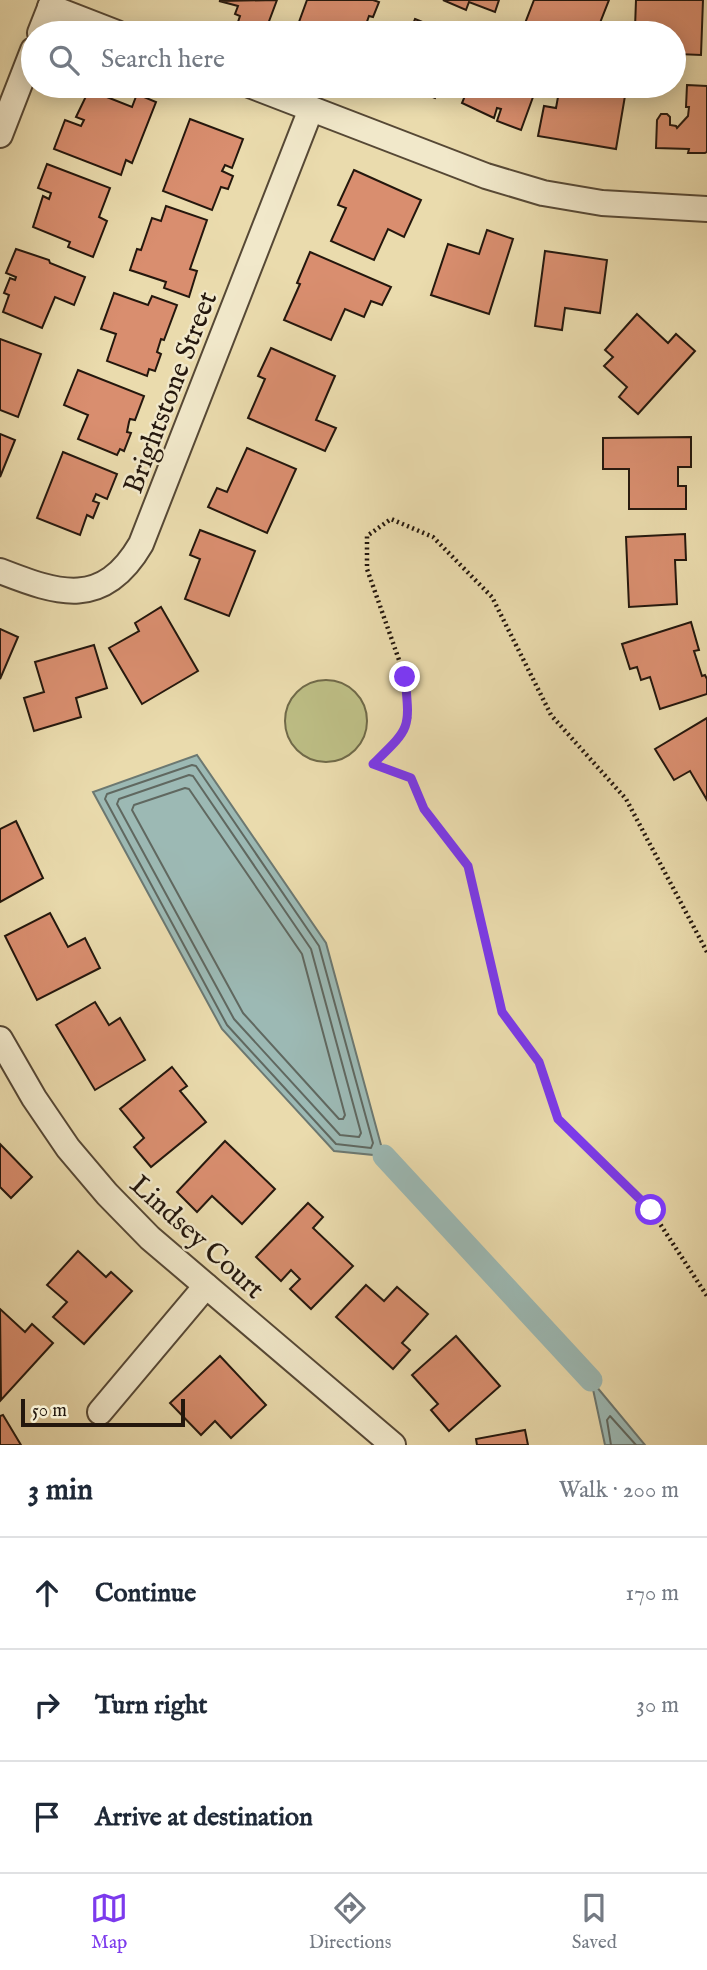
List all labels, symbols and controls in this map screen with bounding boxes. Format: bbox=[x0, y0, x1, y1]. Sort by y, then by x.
search box bbox=[21, 21, 686, 98]
icon: search bbox=[45, 41, 83, 79]
text: Search here bbox=[101, 43, 225, 76]
street label: Brightstone Street bbox=[117, 286, 226, 499]
route end bbox=[389, 661, 420, 692]
street label: Lindsey Court bbox=[122, 1168, 271, 1308]
route start bbox=[635, 1194, 666, 1225]
scale bar bbox=[21, 1396, 186, 1428]
text: 50 m bbox=[32, 1399, 67, 1423]
text: 3 min bbox=[28, 1472, 93, 1510]
text: Walk · 200 m bbox=[559, 1476, 679, 1505]
icon: ahead bbox=[28, 1574, 66, 1612]
text: Continue bbox=[95, 1577, 196, 1610]
text: 170 m bbox=[626, 1579, 679, 1608]
icon: right bbox=[28, 1686, 66, 1724]
text: Turn right bbox=[95, 1689, 208, 1722]
text: 30 m bbox=[636, 1691, 679, 1720]
icon: arrive bbox=[28, 1798, 66, 1836]
text: Arrive at destination bbox=[95, 1801, 313, 1834]
tab: Map bbox=[90, 1889, 128, 1955]
tab: Directions bbox=[309, 1889, 391, 1955]
tab: Saved bbox=[572, 1889, 617, 1955]

